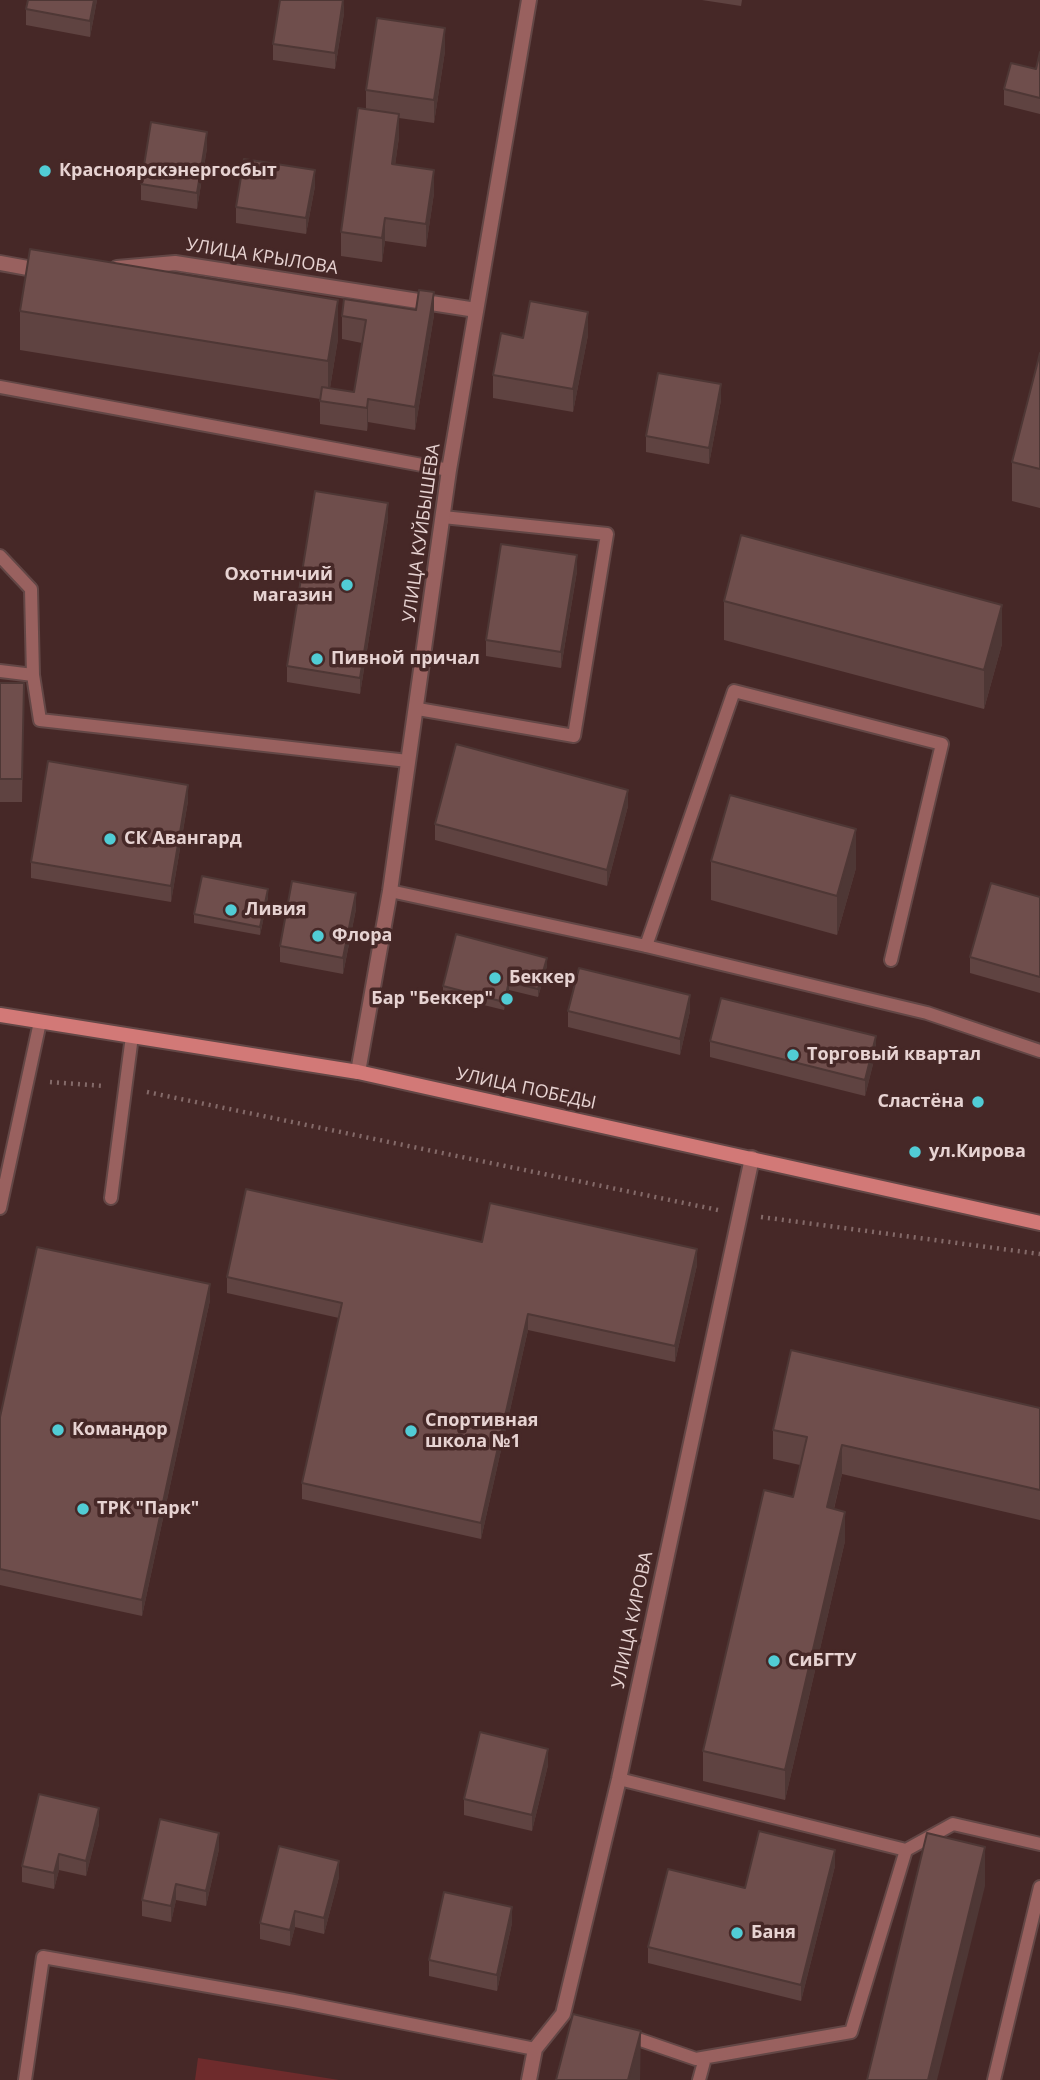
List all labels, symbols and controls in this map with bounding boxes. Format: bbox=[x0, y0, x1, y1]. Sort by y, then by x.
place label: Красноярскэнергосбыт bbox=[59, 160, 277, 182]
marker: Красноярскэнергосбыт bbox=[37, 163, 53, 179]
street label: УЛИЦА КРЫЛОВА bbox=[184, 234, 340, 280]
street label: УЛИЦА КУЙБЫШЕВА bbox=[399, 442, 445, 624]
place label: Охотничий магазин bbox=[225, 564, 333, 606]
marker: Охотничий магазин bbox=[339, 577, 355, 593]
place label: Пивной причал bbox=[331, 648, 480, 670]
marker: Пивной причал bbox=[309, 651, 325, 667]
place label: СК Авангард bbox=[124, 828, 242, 850]
marker: СК Авангард bbox=[102, 831, 118, 847]
place label: Ливия bbox=[245, 899, 306, 921]
marker: Ливия bbox=[223, 902, 239, 918]
place label: Флора bbox=[332, 925, 392, 947]
marker: Флора bbox=[310, 928, 326, 944]
place label: Беккер bbox=[509, 967, 575, 989]
marker: Беккер bbox=[487, 970, 503, 986]
place label: Бар "Беккер" bbox=[371, 988, 493, 1010]
marker: Бар "Беккер" bbox=[499, 991, 515, 1007]
place label: Торговый квартал bbox=[807, 1044, 981, 1066]
marker: Торговый квартал bbox=[785, 1047, 801, 1063]
street label: УЛИЦА ПОБЕДЫ bbox=[454, 1064, 598, 1114]
place label: Сластёна bbox=[877, 1091, 964, 1113]
marker: Сластёна bbox=[970, 1094, 986, 1110]
place label: ул.Кирова bbox=[929, 1141, 1026, 1163]
marker: ул.Кирова bbox=[907, 1144, 923, 1160]
place label: Спортивная школа №1 bbox=[425, 1410, 538, 1452]
place label: Командор bbox=[72, 1419, 168, 1441]
marker: Командор bbox=[50, 1422, 66, 1438]
marker: Спортивная школа №1 bbox=[403, 1423, 419, 1439]
place label: ТРК "Парк" bbox=[97, 1498, 199, 1520]
marker: ТРК "Парк" bbox=[75, 1501, 91, 1517]
street label: УЛИЦА КИРОВА bbox=[608, 1550, 658, 1690]
place label: СиБГТУ bbox=[788, 1650, 856, 1672]
marker: СиБГТУ bbox=[766, 1653, 782, 1669]
place label: Баня bbox=[751, 1922, 796, 1944]
marker: Баня bbox=[729, 1925, 745, 1941]

